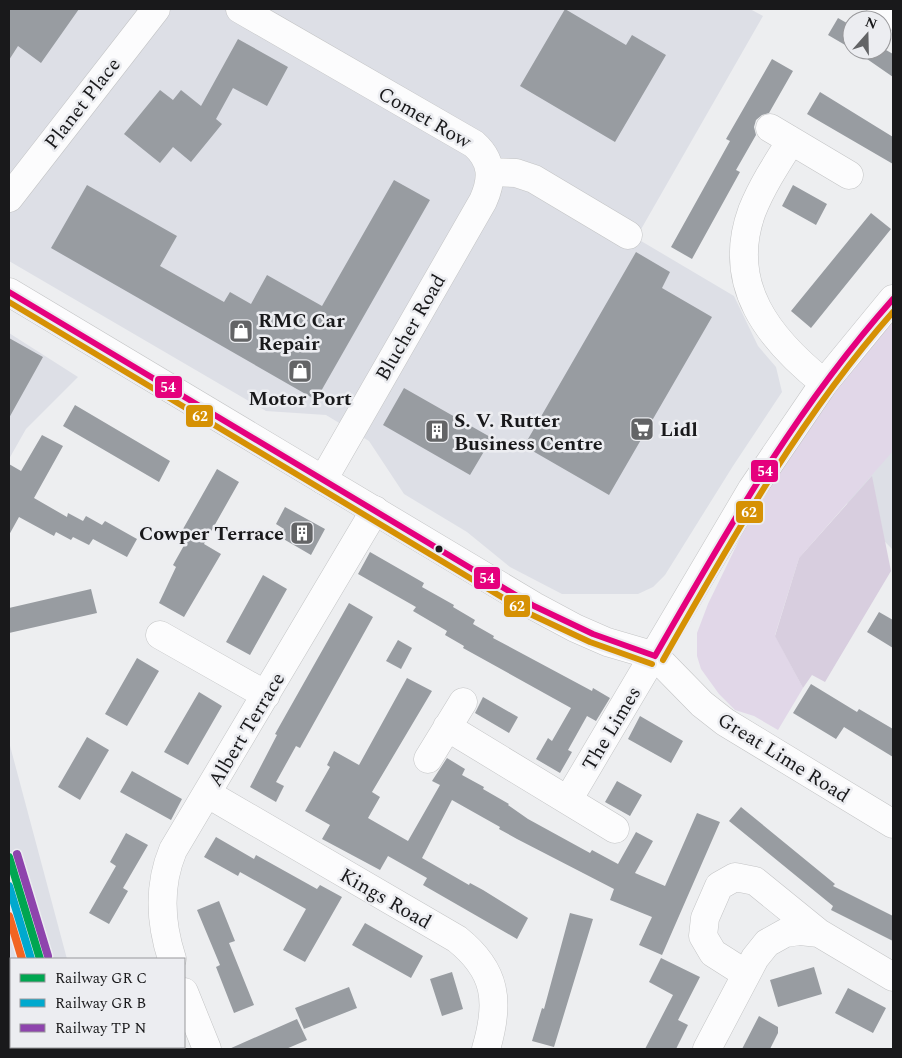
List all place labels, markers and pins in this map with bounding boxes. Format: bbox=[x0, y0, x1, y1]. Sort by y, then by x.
place label: RMC Car Repair bbox=[258, 306, 345, 359]
shop icon: RMC Car Repair bbox=[228, 318, 254, 344]
shop icon: Motor Port bbox=[287, 358, 313, 384]
place label: Motor Port bbox=[248, 384, 352, 414]
place label: S. V. Rutter Business Centre bbox=[454, 406, 603, 459]
place label: Lidl bbox=[660, 415, 698, 445]
supermarket icon: Lidl bbox=[629, 416, 655, 442]
building icon: S. V. Rutter Business Centre bbox=[424, 418, 450, 444]
place label: Cowper Terrace bbox=[139, 519, 284, 549]
building icon: Cowper Terrace bbox=[289, 520, 315, 546]
unlabelled marker bbox=[434, 544, 444, 554]

